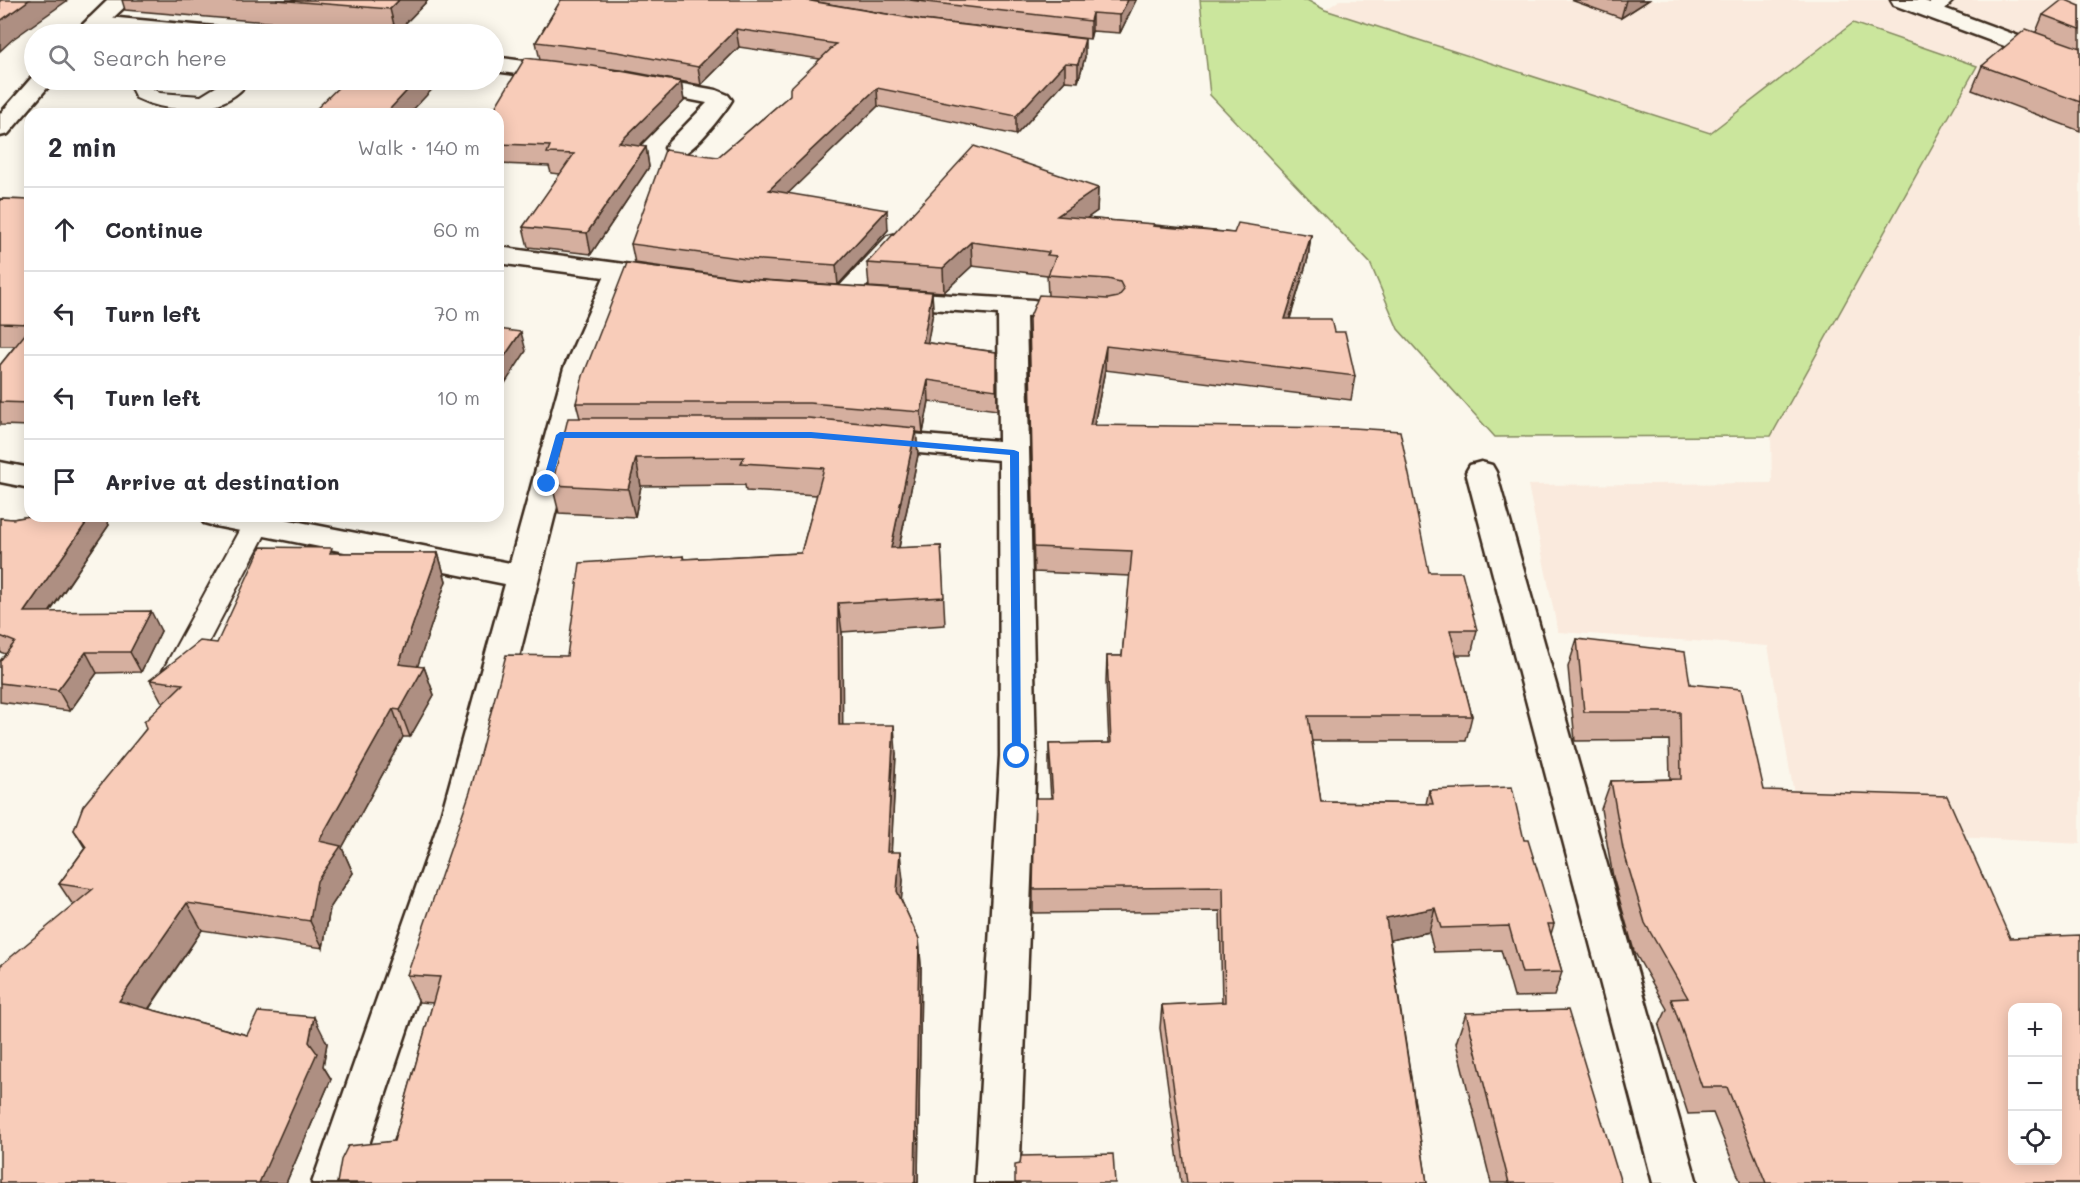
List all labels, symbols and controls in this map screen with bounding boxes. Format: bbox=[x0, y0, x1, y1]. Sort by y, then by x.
search box bbox=[24, 24, 504, 90]
icon: search bbox=[45, 41, 78, 74]
text: Search here bbox=[93, 43, 227, 72]
text: 2 min bbox=[48, 130, 116, 164]
text: Walk · 140 m bbox=[357, 134, 480, 160]
icon: ahead bbox=[48, 213, 81, 246]
text: Continue bbox=[105, 215, 203, 244]
text: 60 m bbox=[433, 216, 480, 242]
icon: left bbox=[48, 297, 81, 330]
text: Turn left bbox=[105, 299, 201, 328]
text: 70 m bbox=[434, 300, 480, 326]
icon: left bbox=[48, 381, 81, 414]
text: Turn left bbox=[105, 383, 201, 412]
text: 10 m bbox=[436, 384, 480, 410]
icon: arrive bbox=[48, 465, 81, 498]
text: Arrive at destination bbox=[105, 467, 340, 496]
route end bbox=[533, 470, 559, 496]
route start bbox=[1003, 742, 1029, 768]
map controls bbox=[2008, 1003, 2062, 1165]
button: + bbox=[2008, 1003, 2062, 1057]
button: − bbox=[2008, 1057, 2062, 1111]
button: locate bbox=[2008, 1111, 2062, 1165]

